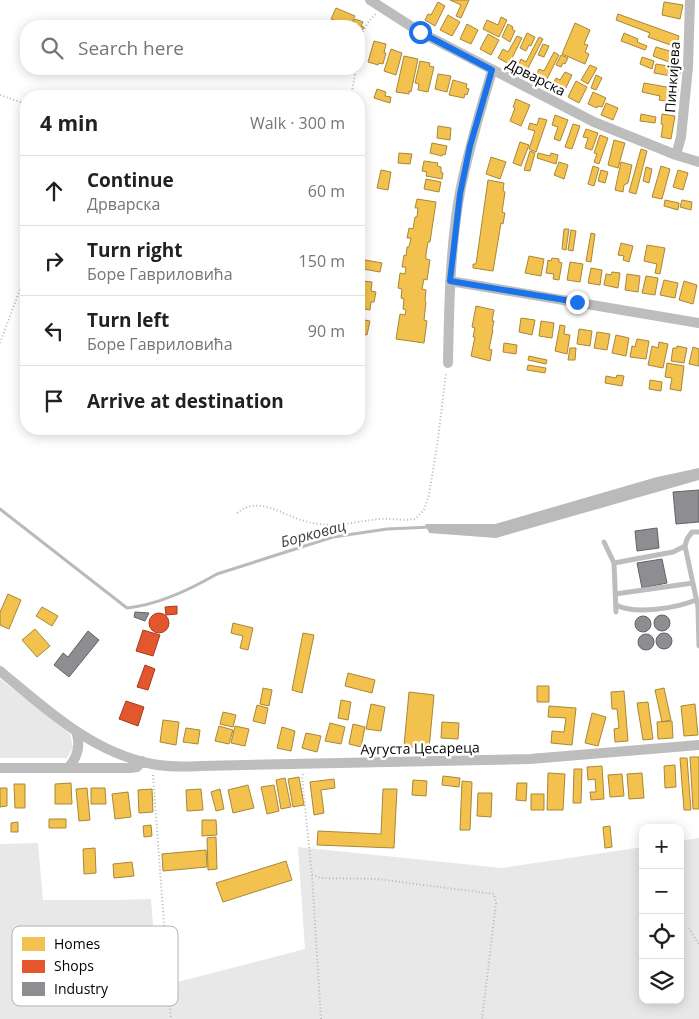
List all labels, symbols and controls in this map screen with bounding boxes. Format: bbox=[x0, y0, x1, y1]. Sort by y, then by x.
search box bbox=[20, 20, 365, 75]
route start bbox=[409, 21, 432, 44]
icon: search bbox=[38, 34, 66, 62]
text: Search here bbox=[78, 35, 184, 61]
street label: Пинкијева bbox=[660, 41, 684, 113]
street label: Дрварска bbox=[503, 54, 569, 100]
text: 4 min bbox=[40, 109, 98, 137]
text: Walk · 300 m bbox=[250, 112, 345, 134]
text: Continue bbox=[87, 167, 174, 193]
icon: ahead bbox=[40, 177, 68, 205]
text: 60 m bbox=[308, 180, 345, 202]
text: Дрварска bbox=[87, 193, 160, 215]
text: Turn right bbox=[87, 237, 182, 263]
icon: right bbox=[40, 247, 68, 275]
text: 150 m bbox=[299, 250, 345, 272]
text: Боре Гавриловића bbox=[87, 263, 233, 285]
route end bbox=[566, 291, 589, 314]
text: Turn left bbox=[87, 307, 169, 333]
icon: left bbox=[40, 317, 68, 345]
text: 90 m bbox=[308, 320, 345, 342]
text: Боре Гавриловића bbox=[87, 333, 233, 355]
icon: arrive bbox=[40, 387, 68, 415]
text: Arrive at destination bbox=[87, 388, 284, 414]
water label: Борковац bbox=[278, 515, 348, 551]
street label: Аугуста Цесареца bbox=[360, 737, 480, 759]
map controls bbox=[639, 824, 684, 1004]
button: + bbox=[639, 824, 684, 869]
button: − bbox=[639, 869, 684, 914]
button: locate bbox=[639, 914, 684, 959]
legend bbox=[12, 926, 178, 1006]
text: Homes bbox=[54, 934, 101, 953]
text: Shops bbox=[54, 956, 94, 975]
button: layers bbox=[639, 959, 684, 1004]
text: Industry bbox=[54, 979, 109, 998]

